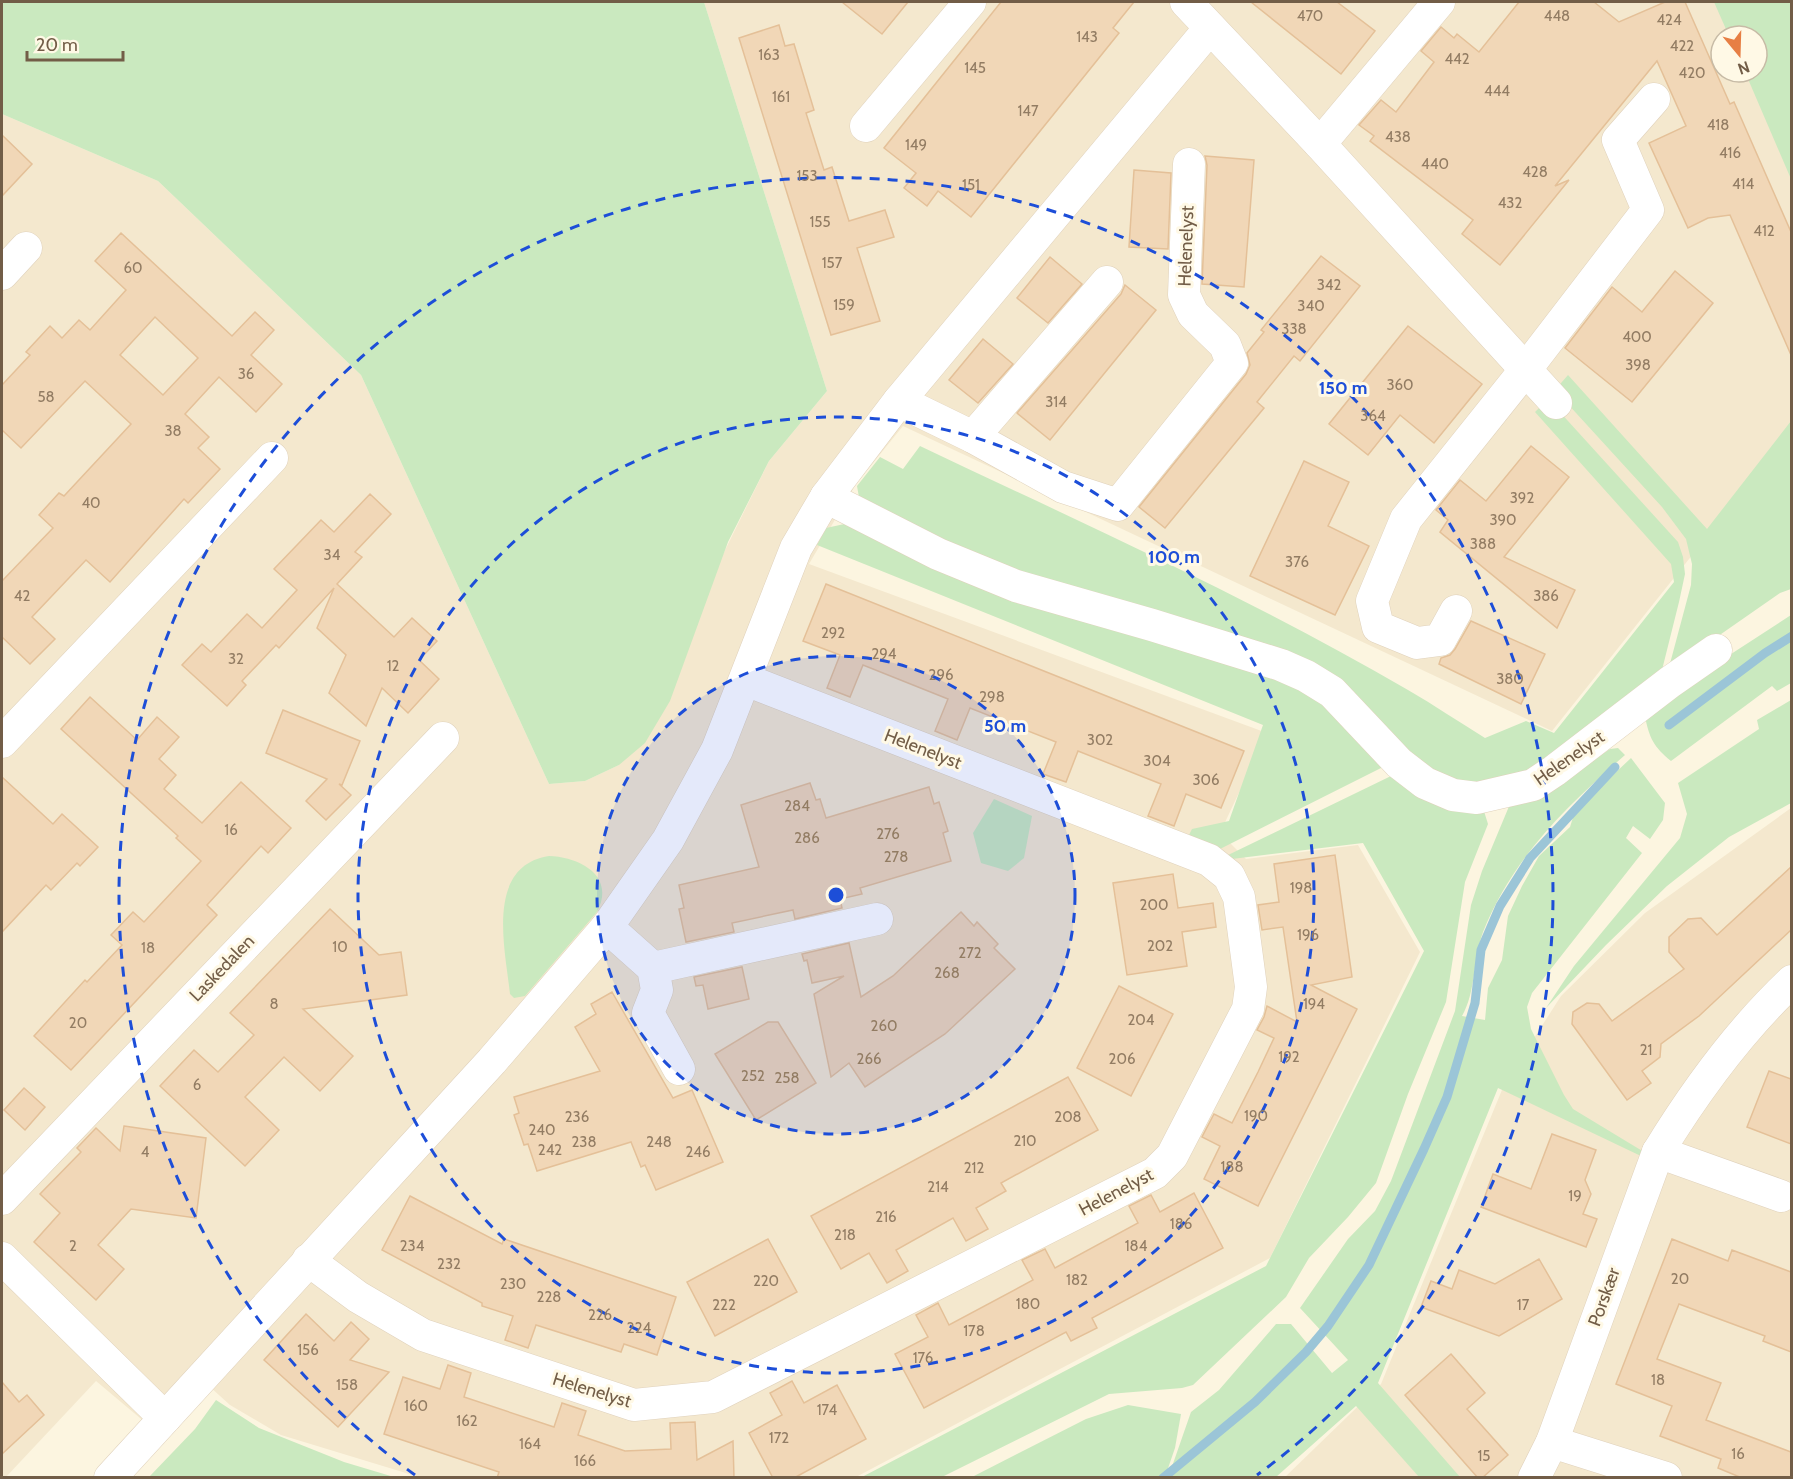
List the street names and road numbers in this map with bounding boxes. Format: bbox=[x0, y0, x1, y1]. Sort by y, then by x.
street label: Helenelyst bbox=[1174, 205, 1198, 287]
street label: Helenelyst bbox=[881, 724, 965, 774]
street label: Helenelyst bbox=[1530, 726, 1608, 790]
street label: Laskedalen bbox=[185, 930, 259, 1006]
street label: Helenelyst bbox=[1075, 1163, 1157, 1221]
street label: Porskær bbox=[1583, 1264, 1625, 1329]
street label: Helenelyst bbox=[550, 1368, 634, 1412]

